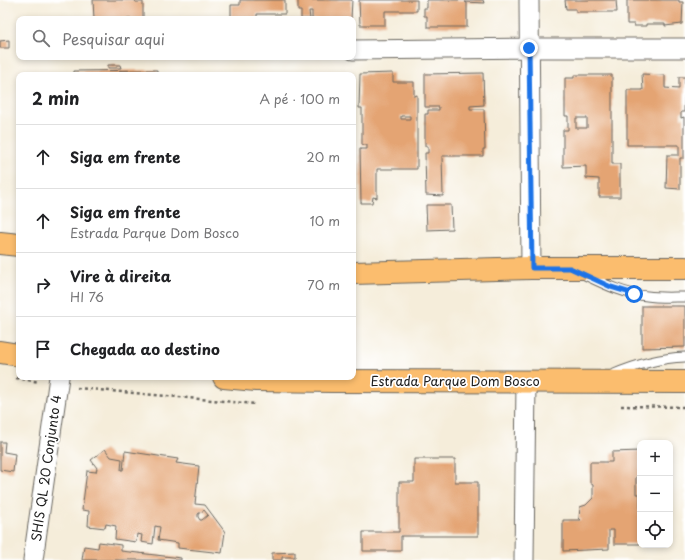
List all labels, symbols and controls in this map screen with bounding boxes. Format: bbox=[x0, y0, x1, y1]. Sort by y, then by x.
search box bbox=[16, 16, 356, 60]
icon: search bbox=[30, 27, 52, 49]
text: Pesquisar aqui bbox=[62, 27, 165, 50]
route end bbox=[520, 39, 538, 57]
text: 2 min bbox=[32, 85, 79, 111]
text: A pé · 100 m bbox=[259, 89, 340, 108]
text: Siga em frente bbox=[70, 145, 180, 168]
icon: ahead bbox=[32, 146, 54, 168]
text: 20 m bbox=[306, 147, 340, 166]
text: Siga em frente bbox=[70, 200, 180, 223]
icon: ahead bbox=[32, 210, 54, 232]
text: 10 m bbox=[310, 211, 340, 230]
text: Estrada Parque Dom Bosco bbox=[70, 223, 239, 242]
text: Vire à direita bbox=[70, 264, 171, 287]
icon: right bbox=[32, 274, 54, 296]
text: 70 m bbox=[307, 275, 340, 294]
route start bbox=[625, 285, 643, 303]
text: HI 76 bbox=[70, 287, 104, 306]
text: Chegada ao destino bbox=[70, 337, 220, 360]
icon: arrive bbox=[32, 338, 54, 360]
street label: Estrada Parque Dom Bosco bbox=[370, 371, 540, 390]
street label: SHIS QL 20 Conjunto 4 bbox=[26, 393, 65, 542]
map controls bbox=[637, 440, 673, 548]
button: + bbox=[637, 440, 673, 476]
button: − bbox=[637, 476, 673, 512]
button: locate bbox=[637, 512, 673, 548]

